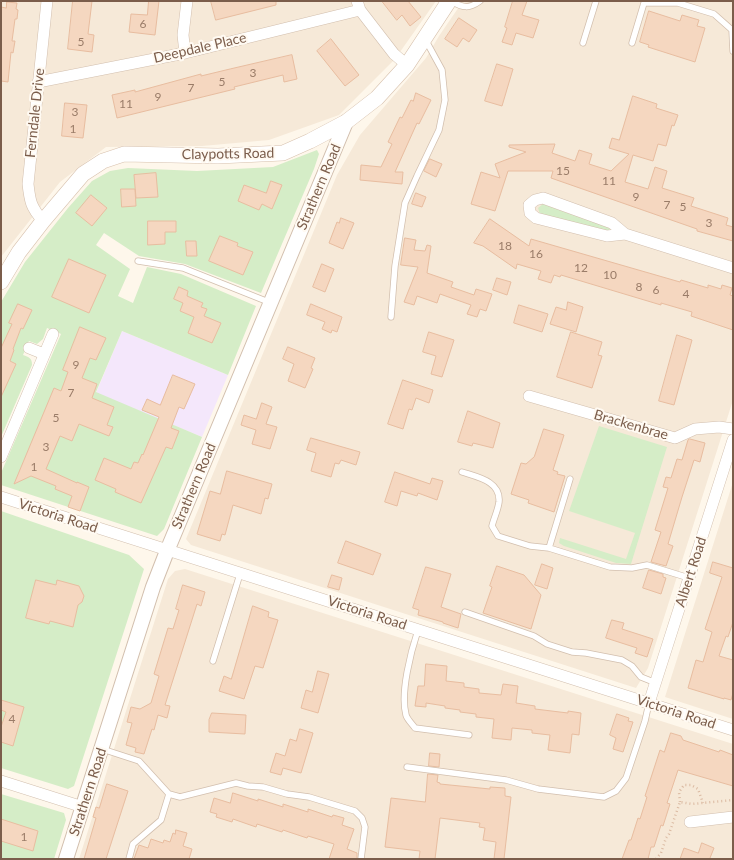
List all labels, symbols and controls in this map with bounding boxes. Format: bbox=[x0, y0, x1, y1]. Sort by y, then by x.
house number: 6 bbox=[140, 17, 146, 31]
street label: Deepdale Place bbox=[152, 29, 248, 67]
house number: 5 bbox=[78, 35, 84, 49]
house number: 3 bbox=[250, 66, 256, 80]
street label: Ferndale Drive bbox=[22, 67, 48, 159]
house number: 5 bbox=[219, 75, 225, 89]
house number: 7 bbox=[188, 81, 194, 95]
house number: 9 bbox=[155, 90, 161, 104]
house number: 11 bbox=[119, 97, 133, 111]
house number: 3 bbox=[72, 105, 78, 119]
house number: 1 bbox=[70, 122, 76, 136]
street label: Strathern Road bbox=[293, 141, 345, 233]
street label: Claypotts Road bbox=[182, 145, 274, 163]
house number: 15 bbox=[556, 164, 570, 178]
house number: 11 bbox=[602, 174, 616, 188]
house number: 9 bbox=[633, 190, 639, 204]
house number: 7 bbox=[664, 198, 670, 212]
house number: 5 bbox=[680, 200, 686, 214]
house number: 3 bbox=[706, 216, 712, 230]
house number: 18 bbox=[498, 239, 512, 253]
house number: 16 bbox=[529, 247, 543, 261]
house number: 12 bbox=[574, 261, 588, 275]
house number: 10 bbox=[603, 268, 617, 282]
house number: 8 bbox=[636, 280, 642, 294]
house number: 6 bbox=[653, 283, 659, 297]
house number: 4 bbox=[683, 287, 689, 301]
house number: 9 bbox=[73, 358, 79, 372]
house number: 7 bbox=[68, 386, 74, 400]
street label: Brackenbrae bbox=[592, 406, 670, 444]
house number: 5 bbox=[53, 411, 59, 425]
house number: 3 bbox=[43, 440, 49, 454]
street label: Strathern Road bbox=[168, 440, 220, 532]
house number: 1 bbox=[31, 460, 37, 474]
street label: Victoria Road bbox=[16, 495, 100, 537]
street label: Albert Road bbox=[672, 535, 710, 609]
street label: Victoria Road bbox=[325, 592, 409, 634]
street label: Victoria Road bbox=[634, 691, 718, 733]
house number: 4 bbox=[9, 712, 15, 726]
street label: Strathern Road bbox=[66, 746, 110, 838]
house number: 1 bbox=[21, 830, 27, 844]

